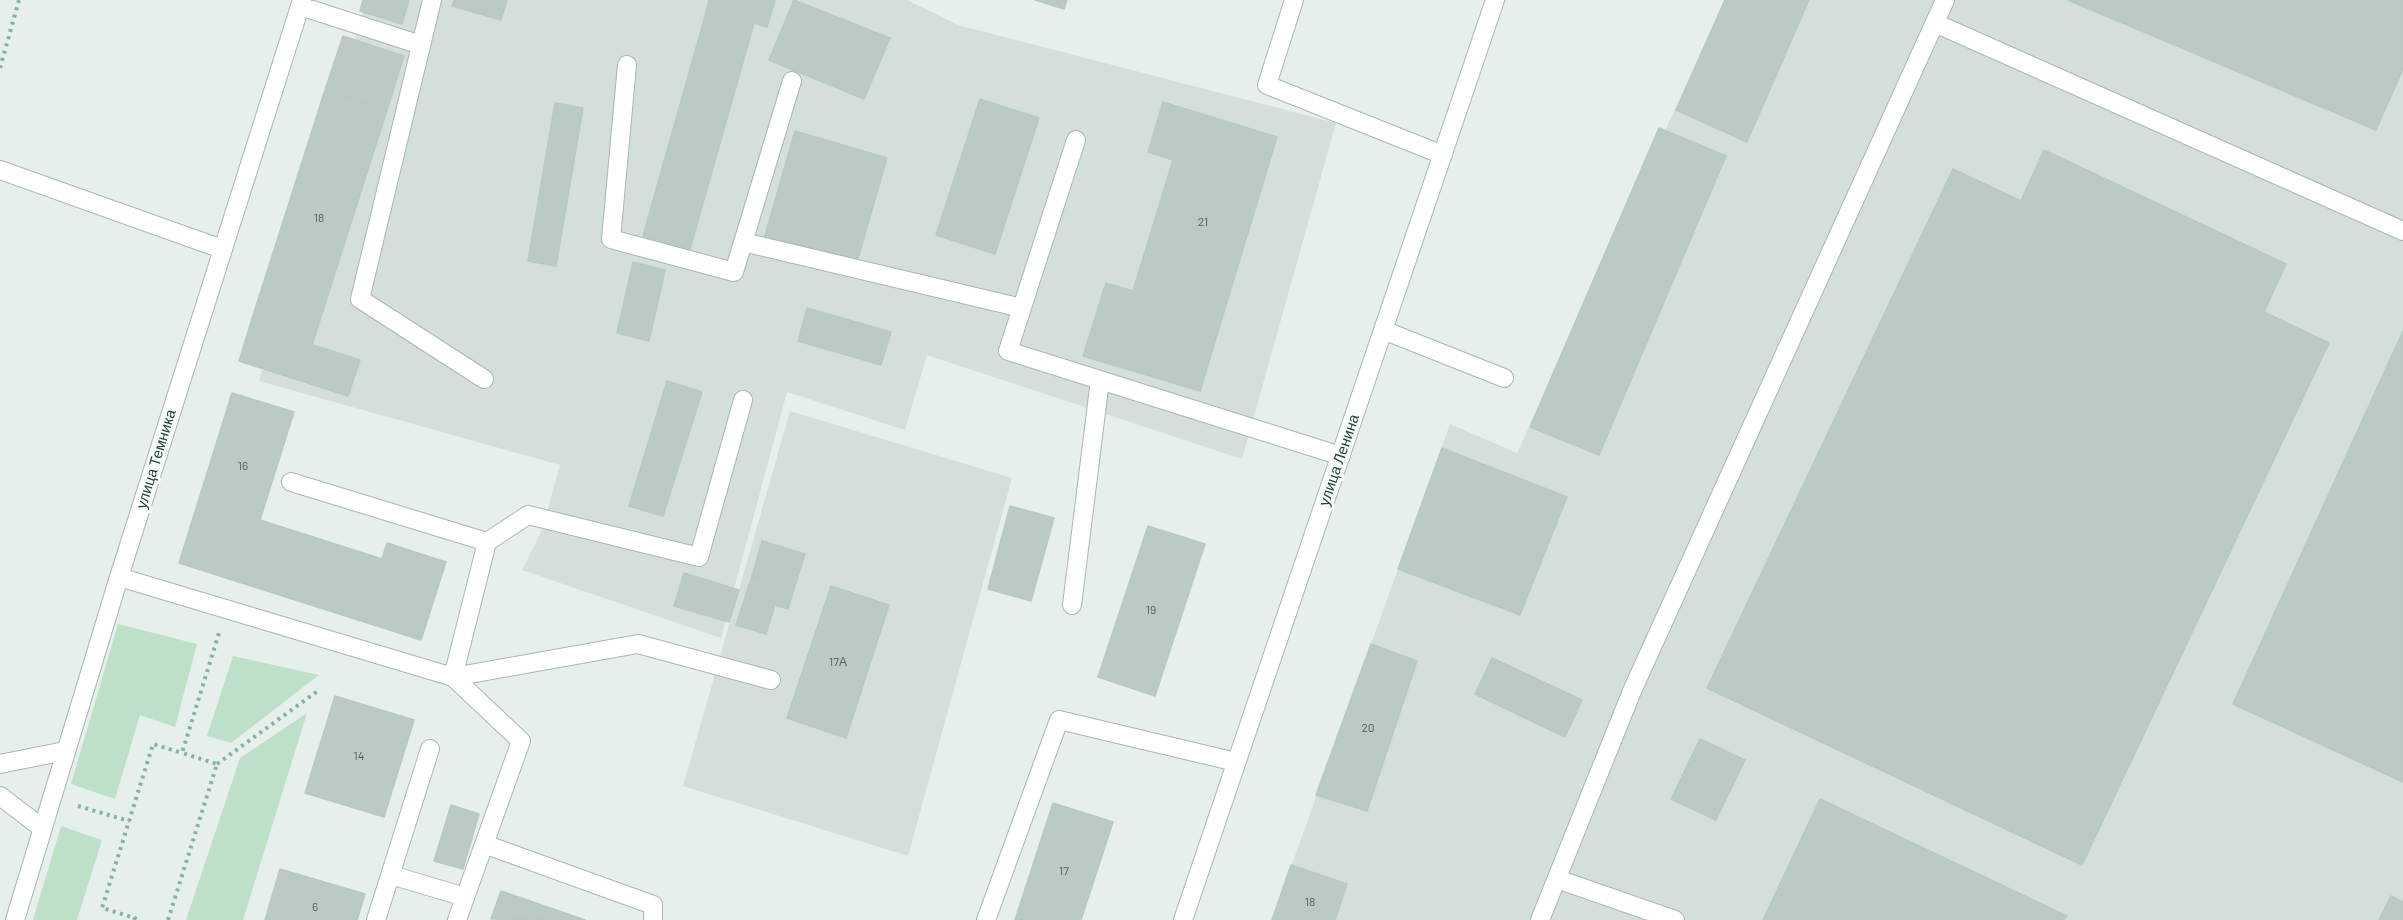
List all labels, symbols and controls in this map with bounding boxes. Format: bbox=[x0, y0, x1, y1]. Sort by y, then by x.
house number: 18 bbox=[314, 211, 324, 225]
house number: 21 bbox=[1198, 215, 1208, 229]
street label: улица Темника bbox=[132, 407, 180, 511]
street label: улица Ленина bbox=[1315, 412, 1363, 508]
house number: 16 bbox=[238, 459, 248, 473]
house number: 19 bbox=[1146, 603, 1156, 617]
house number: 17А bbox=[829, 655, 847, 669]
house number: 20 bbox=[1361, 721, 1375, 735]
house number: 14 bbox=[354, 749, 364, 763]
house number: 17 bbox=[1059, 864, 1069, 878]
house number: 18 bbox=[1305, 895, 1315, 909]
house number: 6 bbox=[312, 900, 318, 914]

